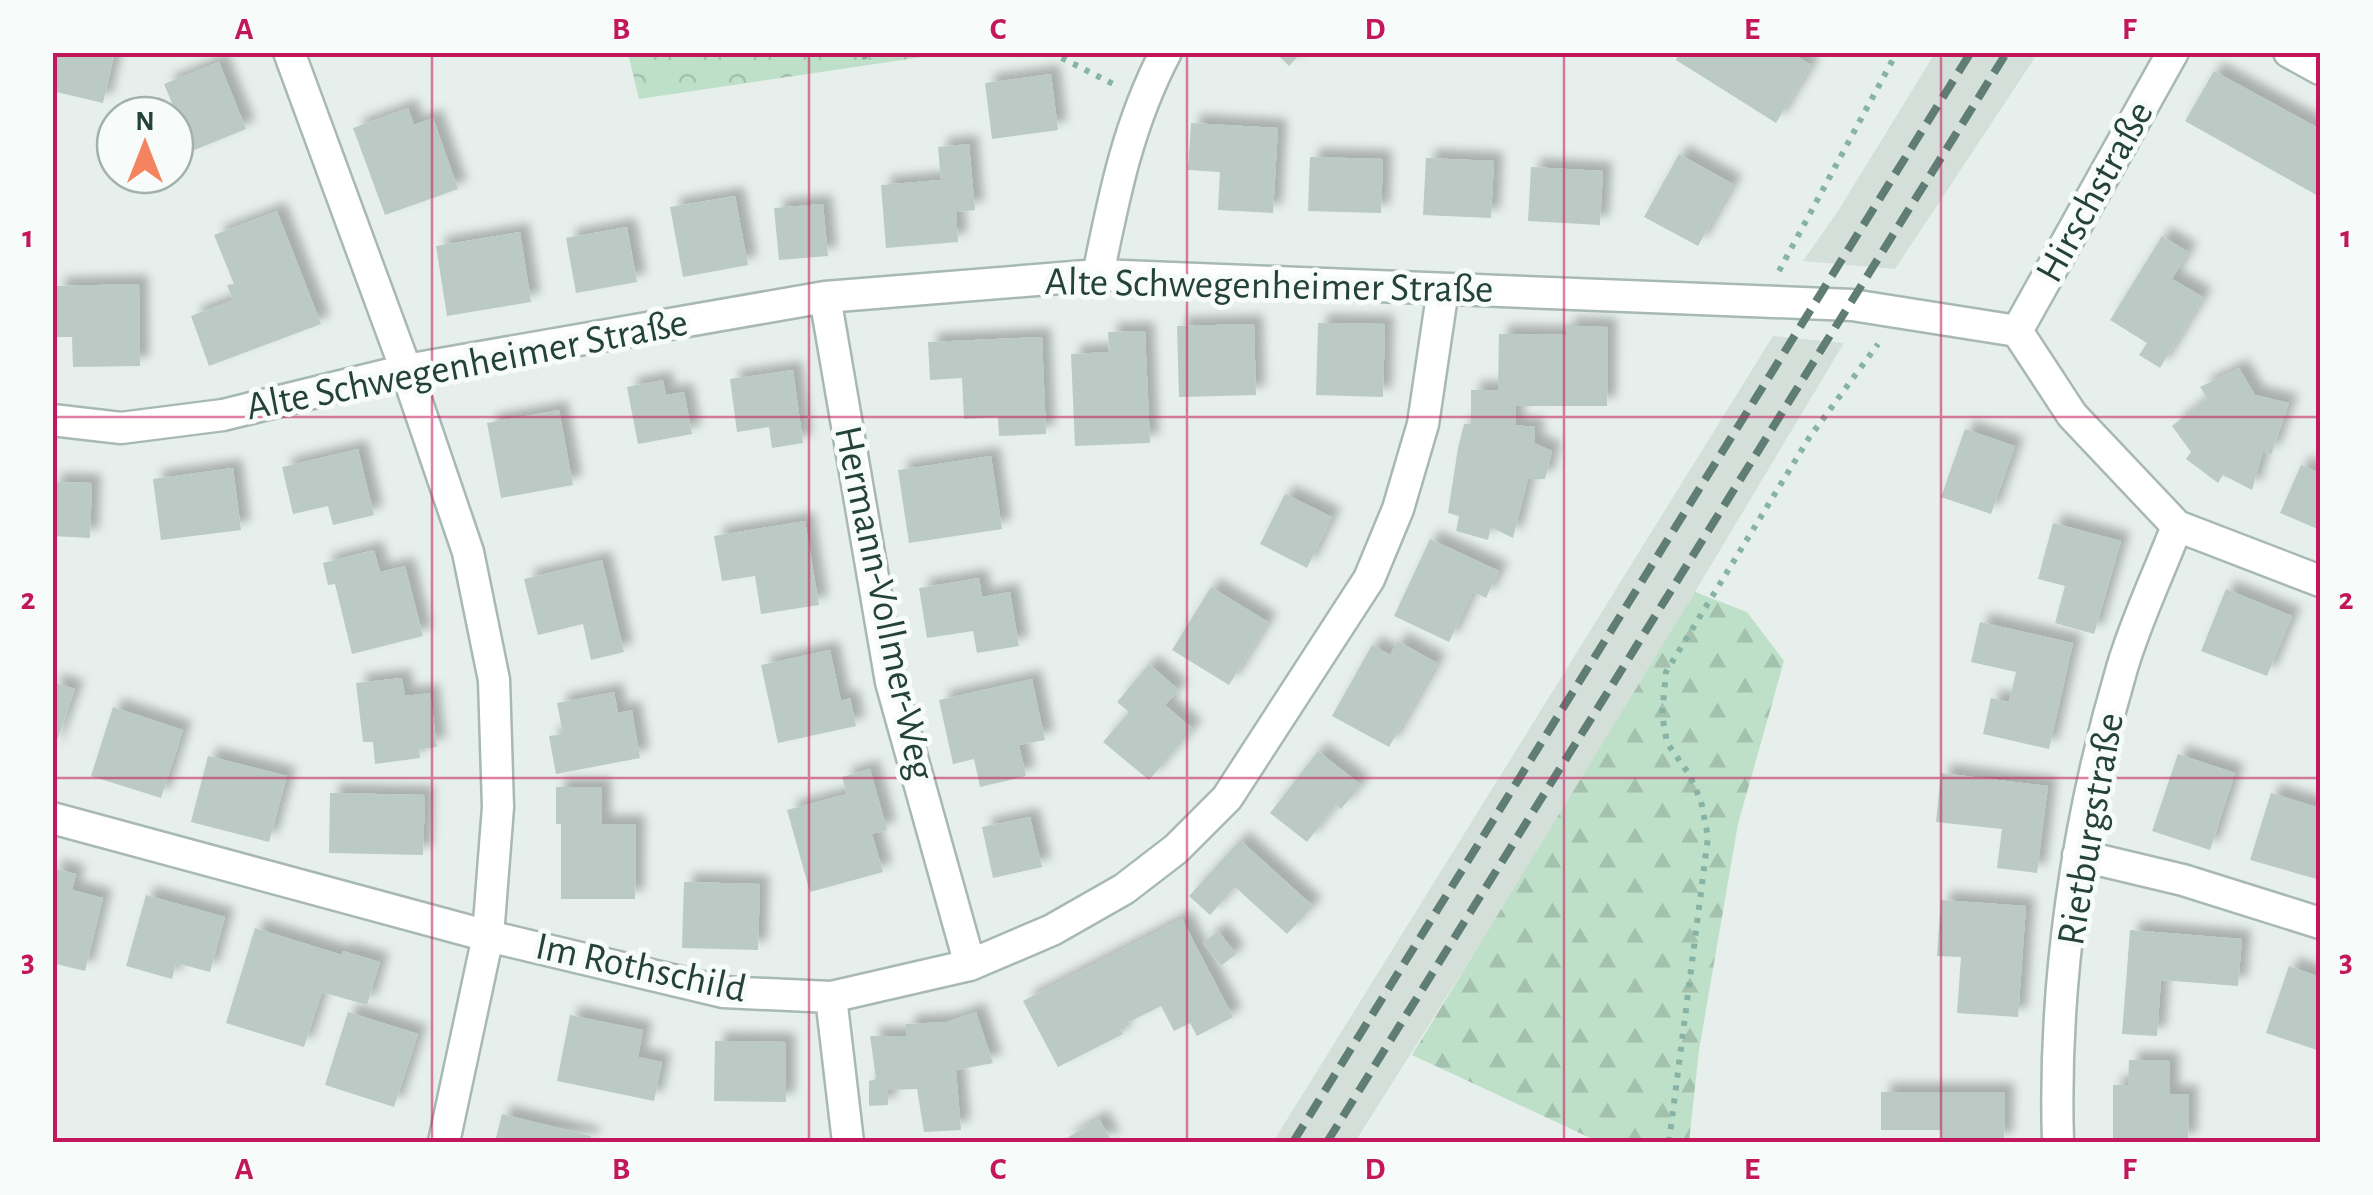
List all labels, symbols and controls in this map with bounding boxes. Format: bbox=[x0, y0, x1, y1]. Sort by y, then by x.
text: A bbox=[234, 13, 254, 45]
text: B bbox=[612, 13, 630, 45]
text: C bbox=[990, 13, 1007, 45]
text: D bbox=[1365, 13, 1386, 45]
text: E bbox=[1744, 13, 1760, 45]
text: F bbox=[2122, 13, 2138, 45]
north arrow bbox=[95, 95, 195, 195]
street label: Hirschstraße bbox=[2029, 95, 2161, 289]
text: N bbox=[135, 108, 155, 136]
text: 1 bbox=[22, 221, 34, 253]
text: 1 bbox=[2340, 221, 2352, 253]
street label: Alte Schwegenheimer Straße bbox=[1044, 262, 1494, 310]
street label: Alte Schwegenheimer Straße bbox=[243, 303, 691, 427]
street label: Hermann-Vollmer-Weg bbox=[827, 422, 941, 784]
text: 2 bbox=[20, 583, 36, 615]
text: 2 bbox=[2338, 583, 2354, 615]
street label: Rietburgstraße bbox=[2051, 710, 2131, 948]
street label: Im Rothschild bbox=[532, 926, 750, 1010]
text: 3 bbox=[21, 945, 35, 977]
text: 3 bbox=[2339, 945, 2353, 977]
text: A bbox=[234, 1153, 254, 1185]
text: B bbox=[612, 1153, 630, 1185]
text: C bbox=[990, 1153, 1007, 1185]
text: D bbox=[1365, 1153, 1386, 1185]
text: E bbox=[1744, 1153, 1760, 1185]
text: F bbox=[2122, 1153, 2138, 1185]

